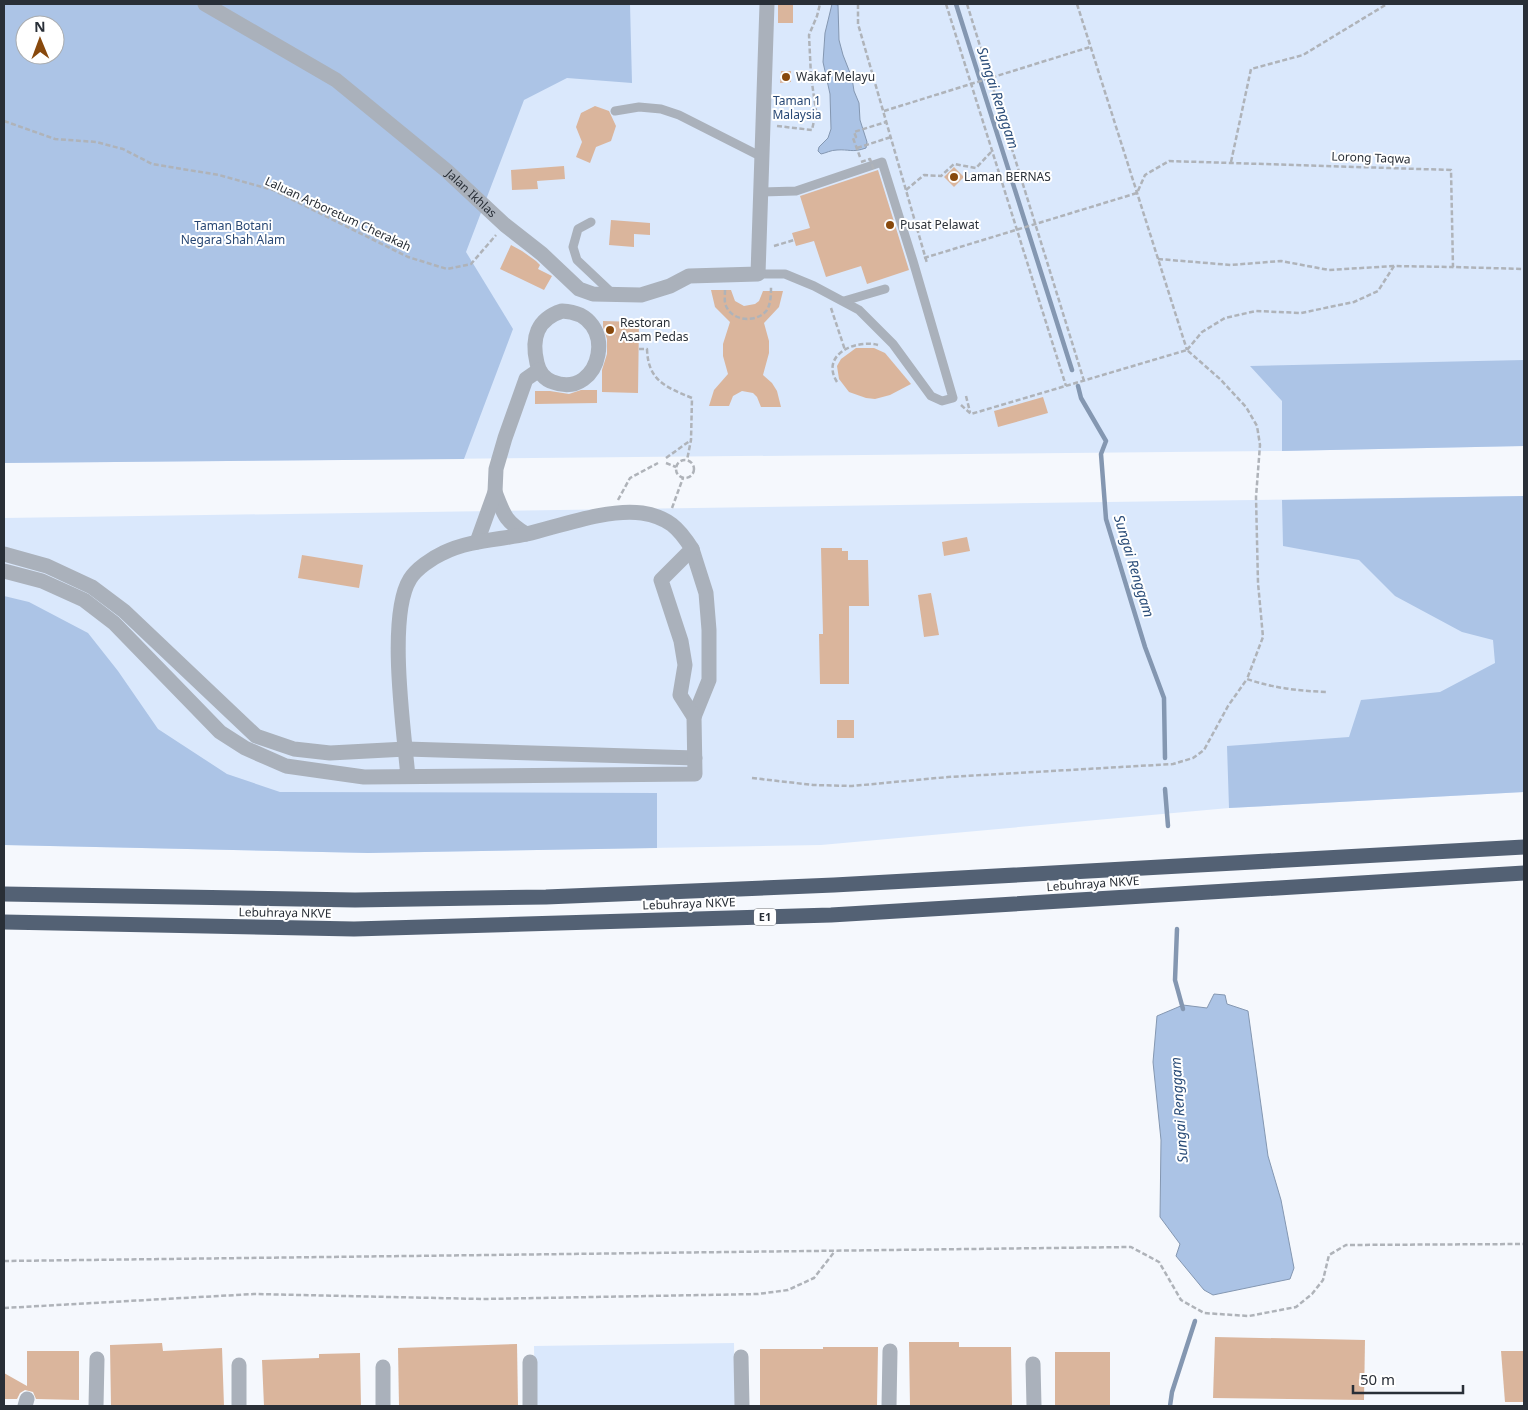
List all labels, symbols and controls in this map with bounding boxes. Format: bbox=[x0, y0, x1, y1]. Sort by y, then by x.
north arrow bbox=[15, 15, 65, 65]
text: N bbox=[34, 17, 46, 36]
water label: Sungai Renggam bbox=[973, 44, 1024, 151]
place label: Wakaf Melayu bbox=[796, 68, 875, 85]
marker: Wakaf Melayu bbox=[780, 71, 792, 83]
park label: Taman 1 Malaysia bbox=[772, 92, 822, 123]
street label: Lorong Taqwa bbox=[1331, 148, 1411, 167]
street label: Jalan Ikhlas bbox=[442, 164, 501, 221]
place label: Laman BERNAS bbox=[964, 168, 1051, 185]
marker: Laman BERNAS bbox=[948, 171, 960, 183]
street label: Laluan Arboretum Cherakah bbox=[262, 172, 414, 255]
place label: Pusat Pelawat bbox=[900, 216, 980, 233]
park label: Taman Botani Negara Shah Alam bbox=[181, 217, 285, 248]
marker: Pusat Pelawat bbox=[884, 219, 896, 231]
place label: Restoran Asam Pedas bbox=[620, 314, 689, 345]
marker: Restoran Asam Pedas bbox=[604, 324, 616, 336]
water label: Sungai Renggam bbox=[1110, 512, 1159, 619]
street label: Lebuhraya NKVE bbox=[1046, 872, 1140, 895]
street label: Lebuhraya NKVE bbox=[642, 893, 736, 914]
street label: Lebuhraya NKVE bbox=[238, 903, 332, 922]
road number: E1 bbox=[754, 909, 776, 926]
water label: Sungai Renggam bbox=[1165, 1056, 1192, 1164]
scale bar bbox=[1353, 1362, 1463, 1394]
text: 50 m bbox=[1360, 1369, 1395, 1389]

